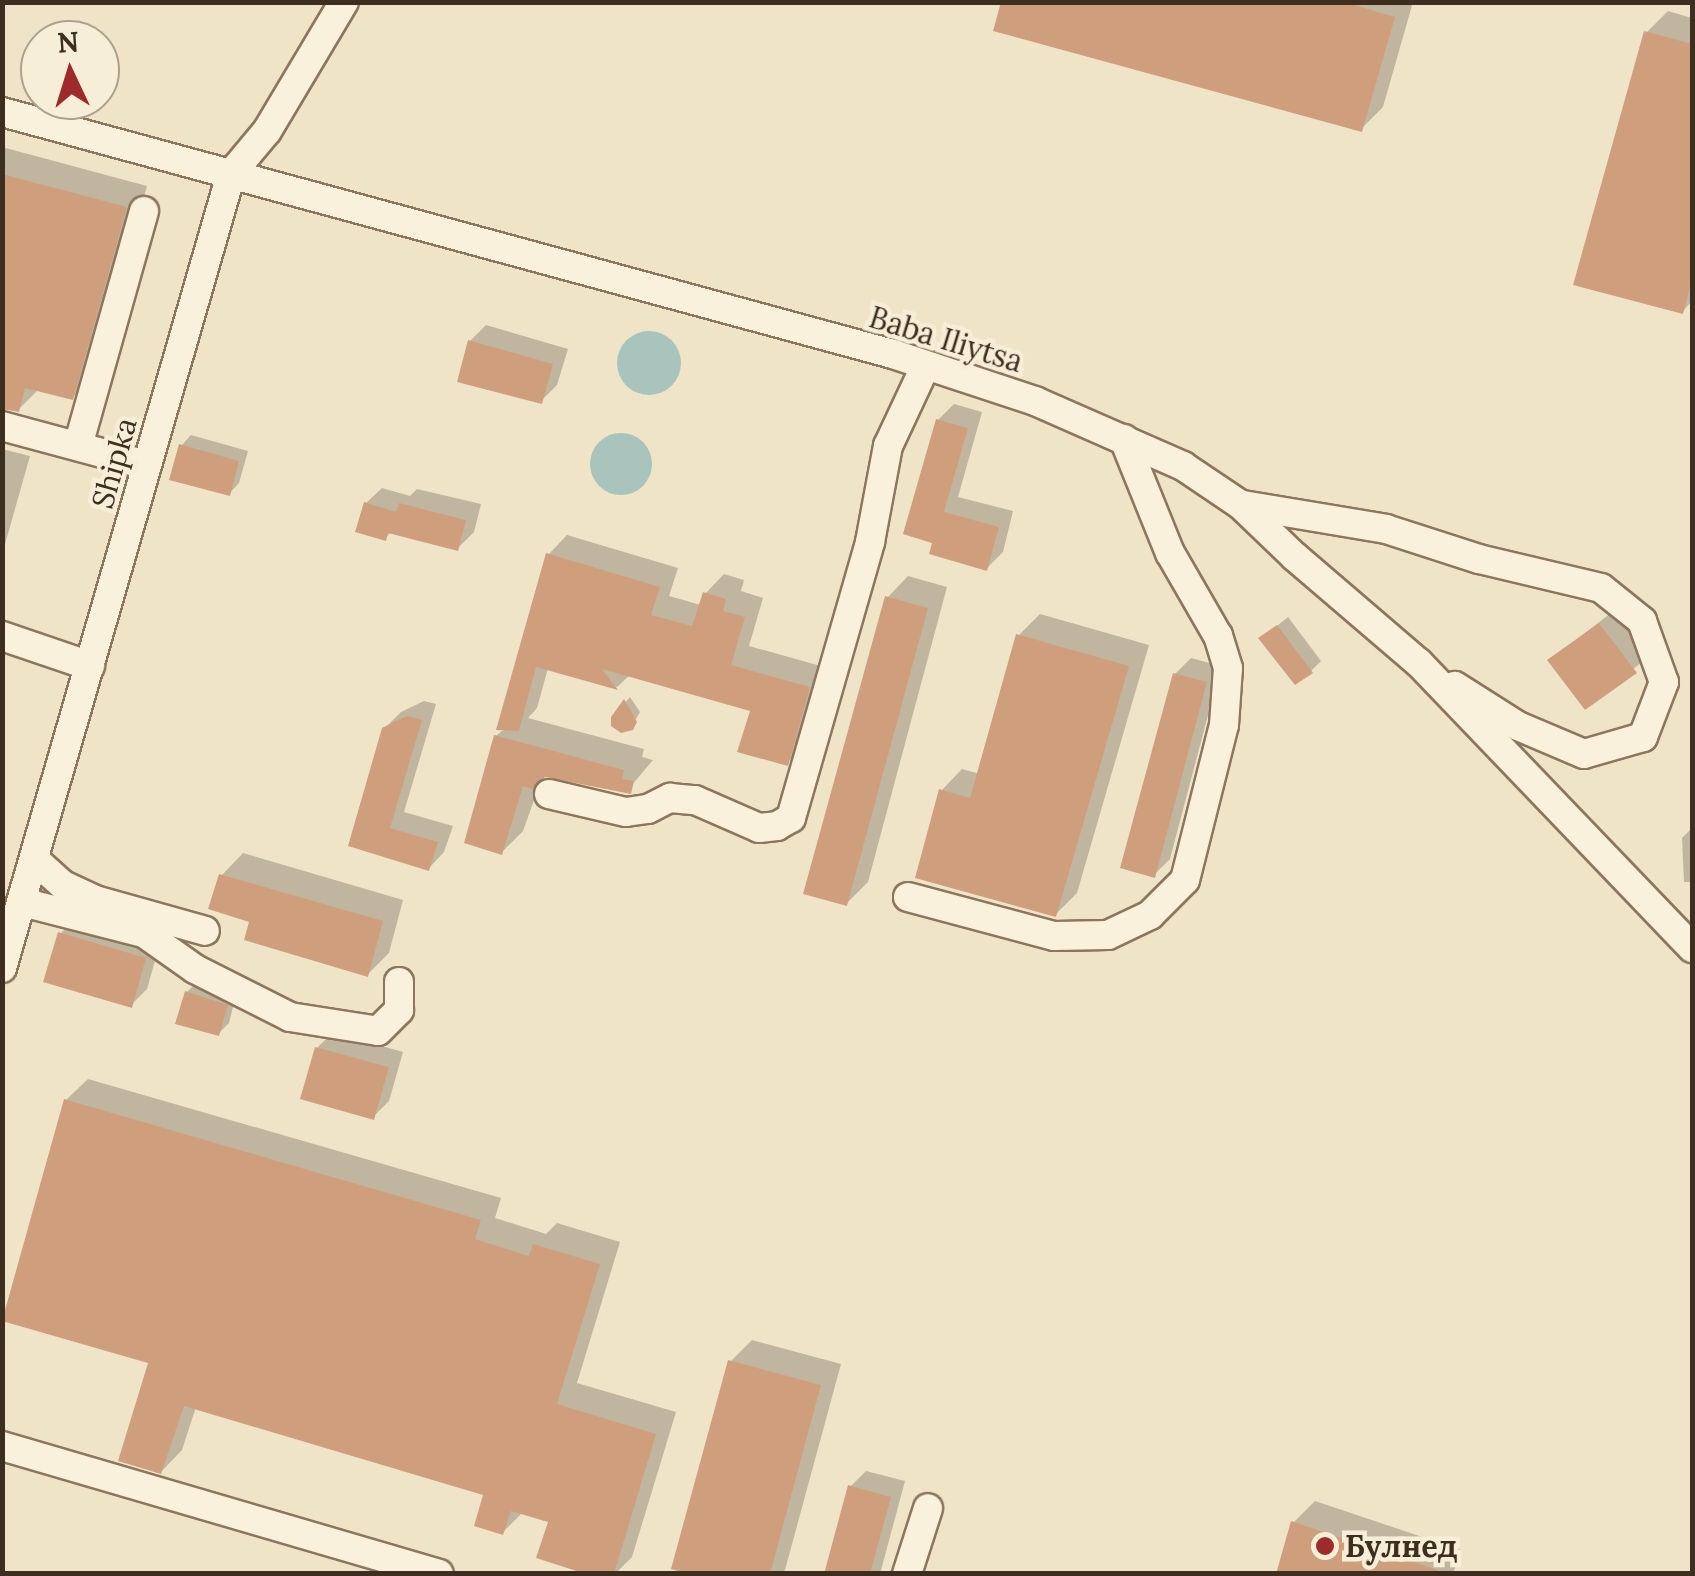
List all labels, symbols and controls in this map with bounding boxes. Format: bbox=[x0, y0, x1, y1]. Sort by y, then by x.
north arrow bbox=[20, 20, 120, 120]
text: N bbox=[56, 23, 80, 61]
street label: Baba Iliytsa bbox=[865, 299, 1027, 379]
street label: Shipka bbox=[84, 413, 144, 513]
place label: Булнед bbox=[1345, 1528, 1458, 1564]
marker: Булнед bbox=[1314, 1535, 1336, 1557]

